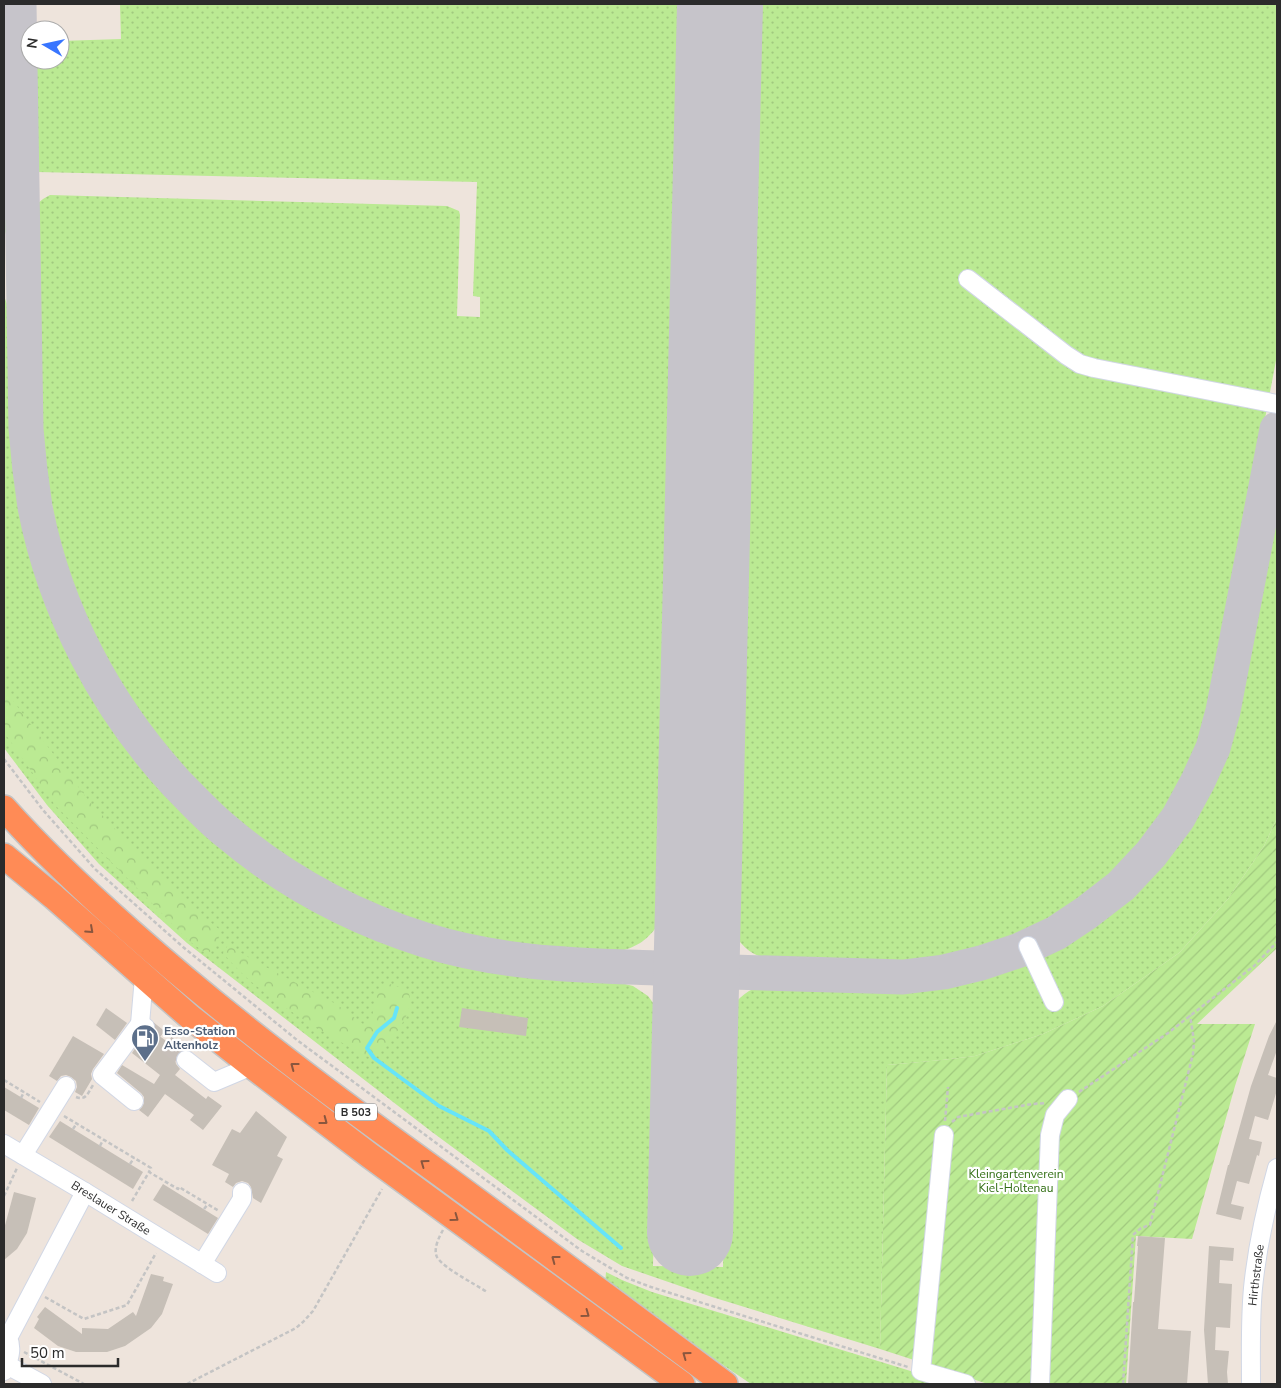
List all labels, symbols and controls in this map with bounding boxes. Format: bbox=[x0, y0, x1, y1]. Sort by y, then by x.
north arrow bbox=[20, 20, 70, 70]
text: N bbox=[22, 36, 43, 50]
one-way arrow bbox=[85, 924, 94, 933]
fuel station icon: Esso-Station Altenholz bbox=[130, 1023, 160, 1062]
place label: Esso-Station Altenholz bbox=[164, 1023, 235, 1053]
one-way arrow bbox=[290, 1063, 300, 1072]
road number: B 503 bbox=[335, 1104, 377, 1120]
one-way arrow bbox=[318, 1115, 328, 1124]
one-way arrow bbox=[421, 1160, 430, 1168]
park label: Kleingartenverein Kiel-Holtenau bbox=[969, 1166, 1063, 1196]
street label: Breslauer Straße bbox=[68, 1177, 154, 1239]
one-way arrow bbox=[449, 1212, 459, 1221]
street label: Hirthstraße bbox=[1244, 1243, 1268, 1307]
one-way arrow bbox=[551, 1256, 561, 1265]
one-way arrow bbox=[580, 1308, 590, 1317]
scale bar bbox=[22, 1336, 119, 1368]
text: 50 m bbox=[30, 1343, 65, 1363]
one-way arrow bbox=[683, 1353, 692, 1361]

